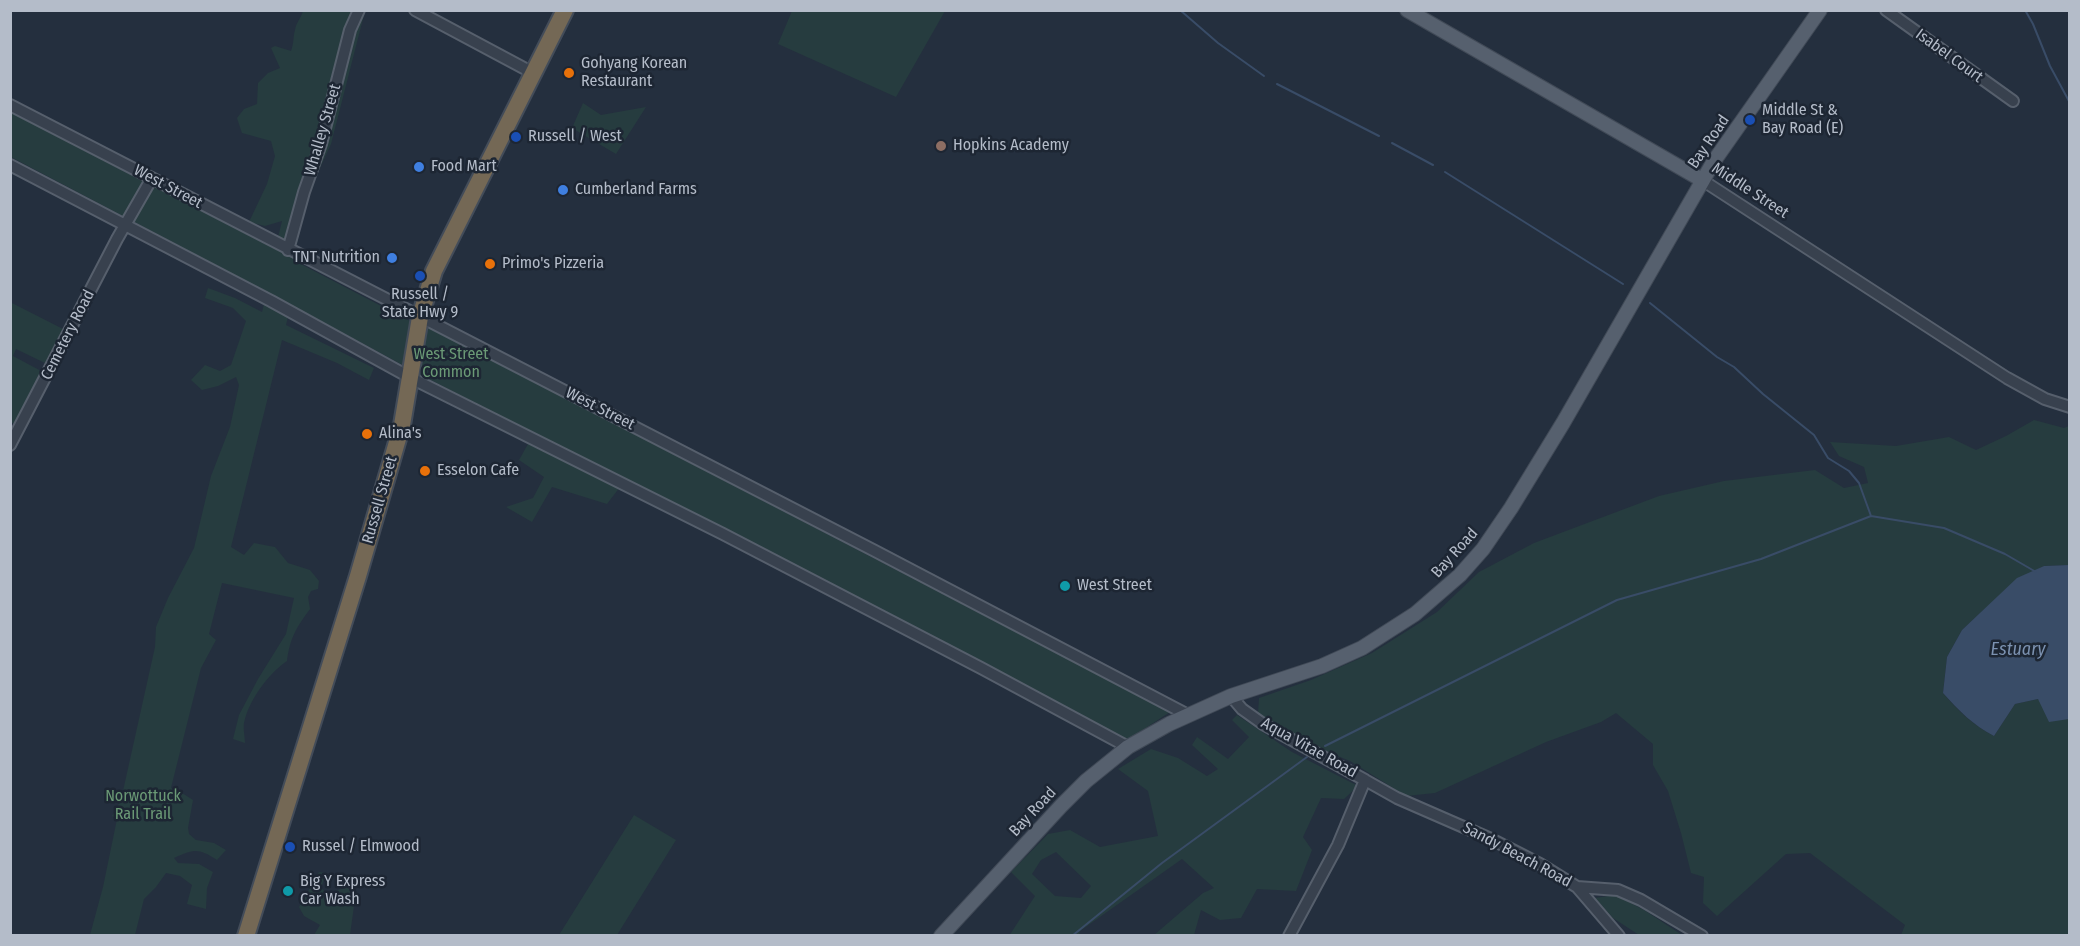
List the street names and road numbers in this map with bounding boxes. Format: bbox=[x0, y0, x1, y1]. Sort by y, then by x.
street label: Isabel Court bbox=[1912, 25, 1986, 87]
street label: Whalley Street bbox=[301, 82, 345, 178]
street label: Bay Road bbox=[1684, 112, 1734, 172]
street label: Middle Street bbox=[1708, 159, 1792, 223]
street label: West Street bbox=[130, 161, 206, 213]
street label: Cemetery Road bbox=[37, 287, 99, 383]
street label: West Street bbox=[562, 383, 638, 435]
street label: Russell Street bbox=[358, 454, 402, 546]
street label: Bay Road bbox=[1428, 524, 1482, 582]
street label: Aqua Vitae Road bbox=[1258, 714, 1360, 782]
street label: Bay Road bbox=[1005, 783, 1061, 841]
street label: Sandy Beach Road bbox=[1459, 818, 1575, 892]

